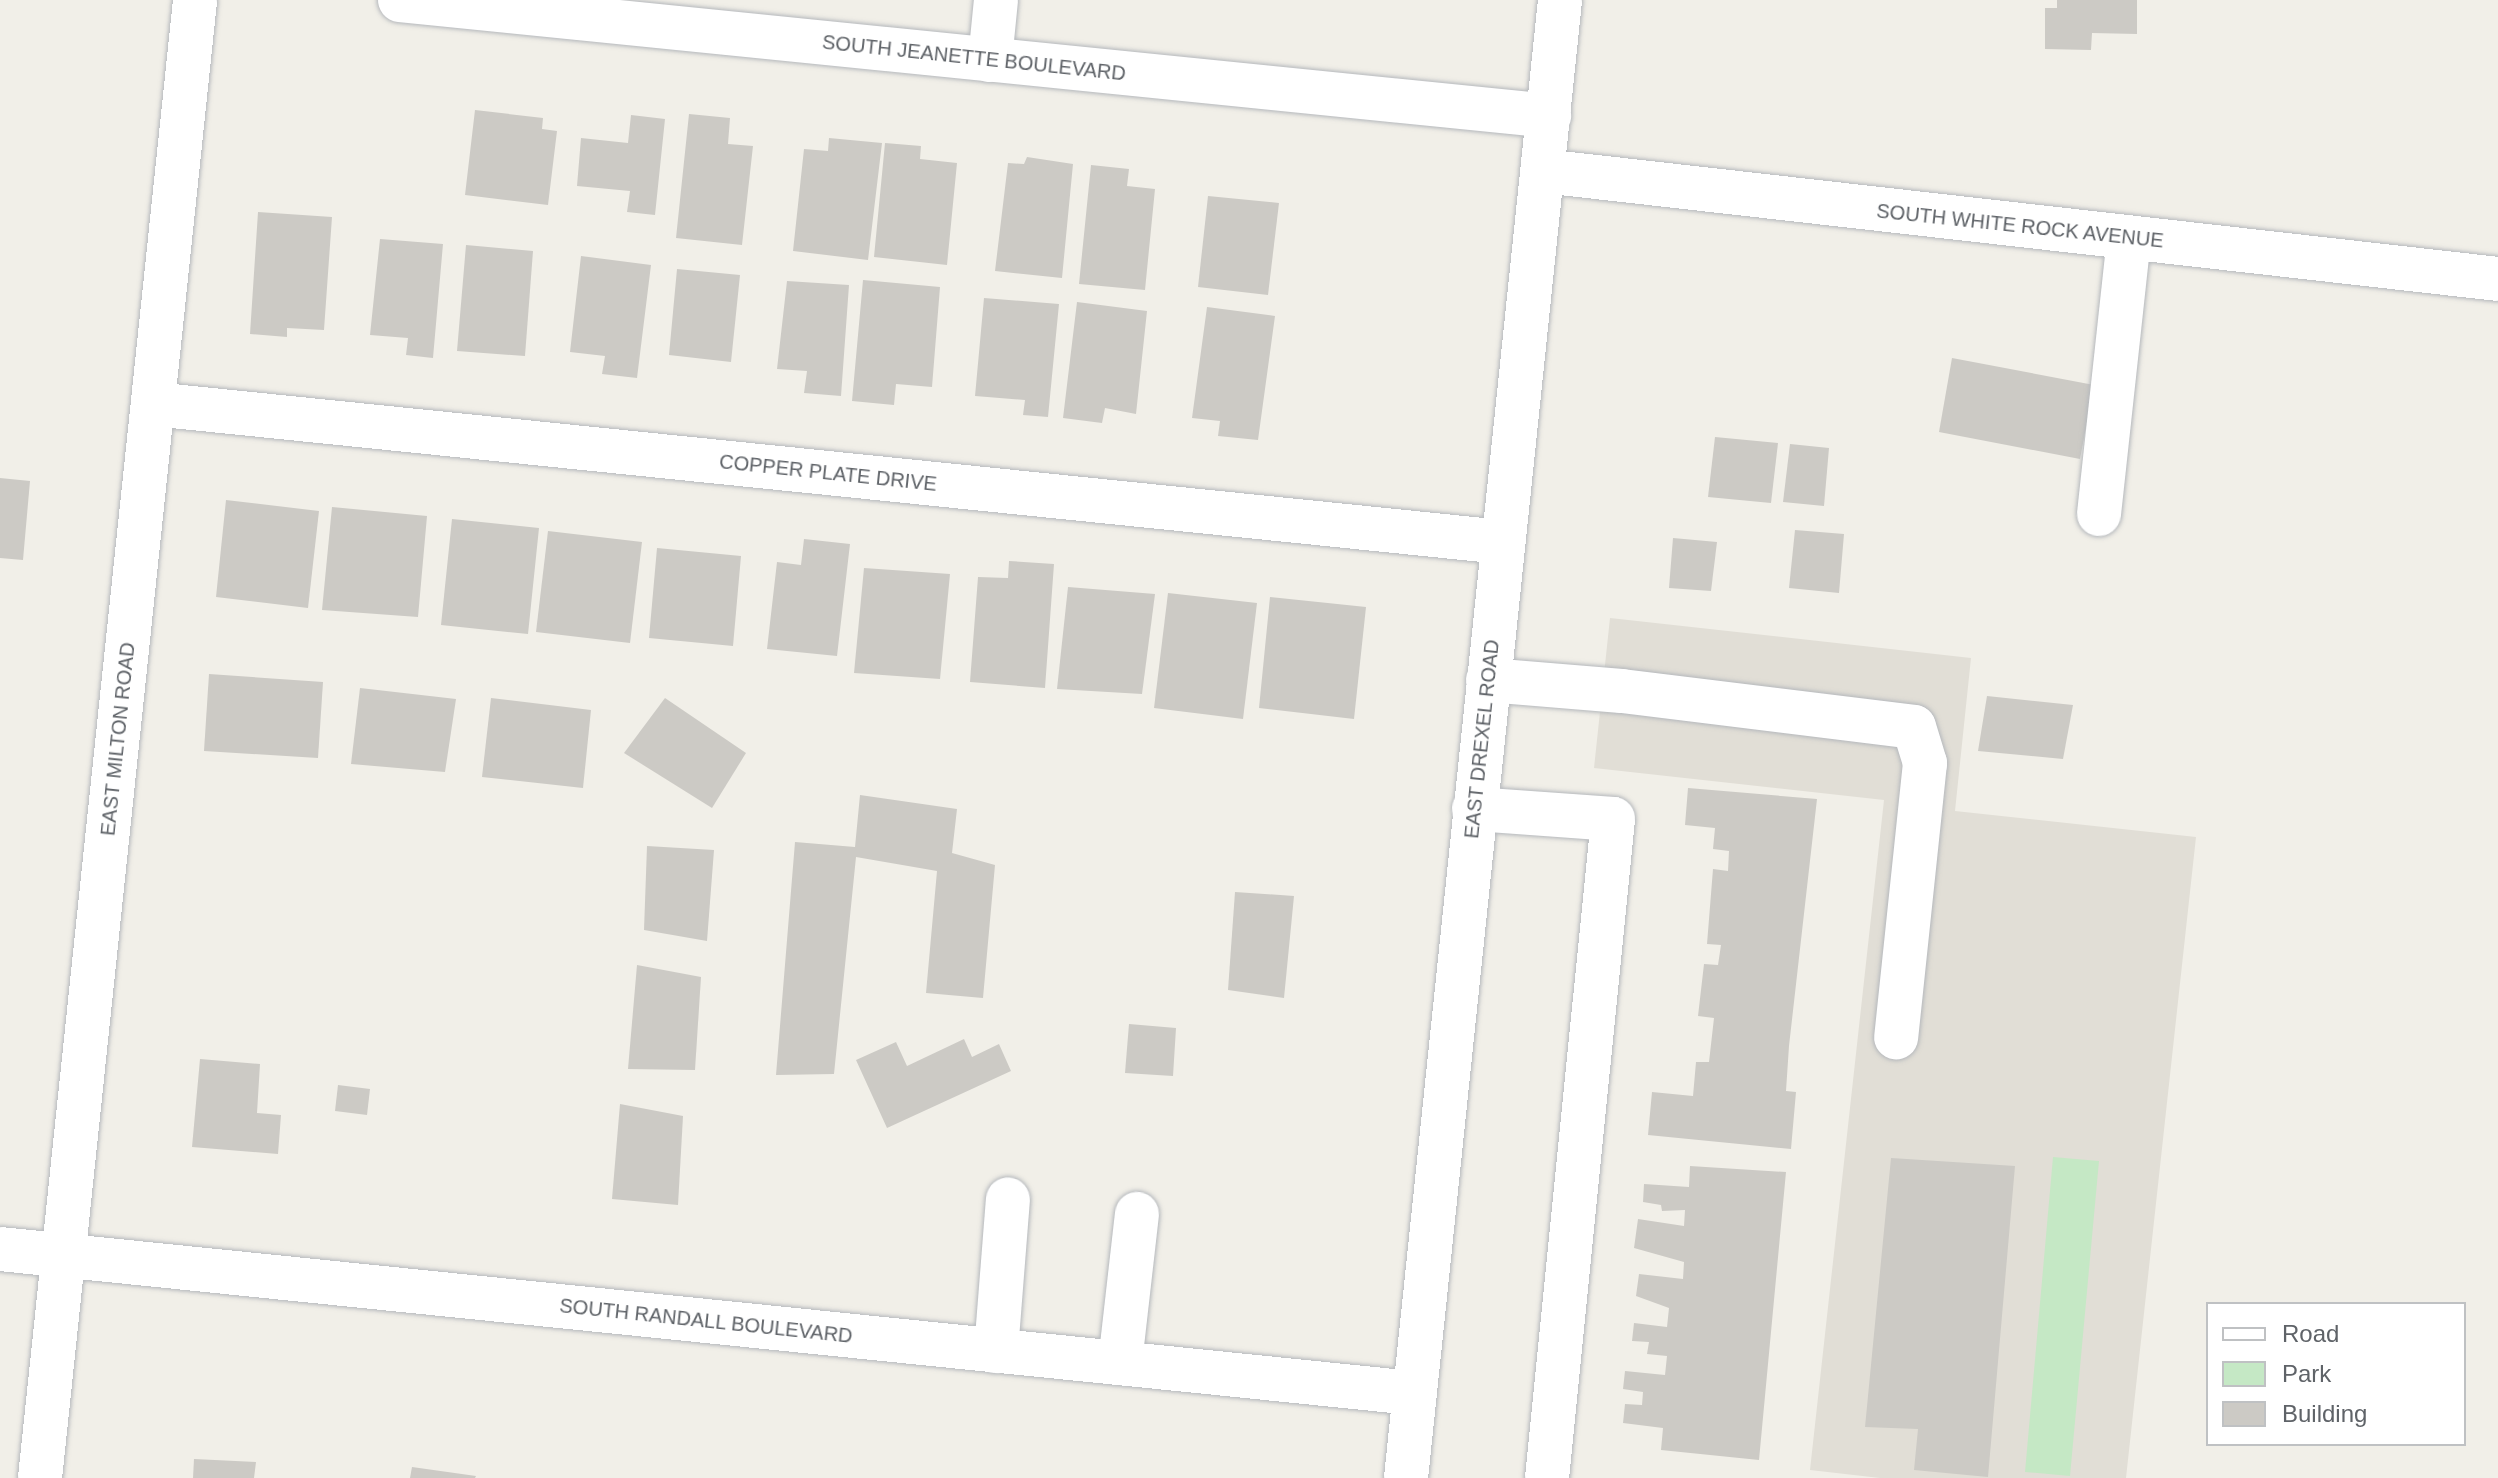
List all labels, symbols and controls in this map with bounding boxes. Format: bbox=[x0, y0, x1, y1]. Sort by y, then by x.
street label: SOUTH JEANETTE BOULEVARD bbox=[821, 30, 1127, 86]
street label: SOUTH WHITE ROCK AVENUE bbox=[1875, 199, 2165, 253]
street label: COPPER PLATE DRIVE bbox=[718, 450, 938, 496]
street label: EAST DREXEL ROAD bbox=[1460, 638, 1504, 840]
street label: EAST MILTON ROAD bbox=[96, 641, 140, 837]
street label: SOUTH RANDALL BOULEVARD bbox=[558, 1294, 854, 1348]
legend bbox=[2206, 1302, 2466, 1446]
text: Road bbox=[2282, 1320, 2339, 1347]
text: Park bbox=[2282, 1360, 2331, 1387]
text: Building bbox=[2282, 1400, 2367, 1427]

